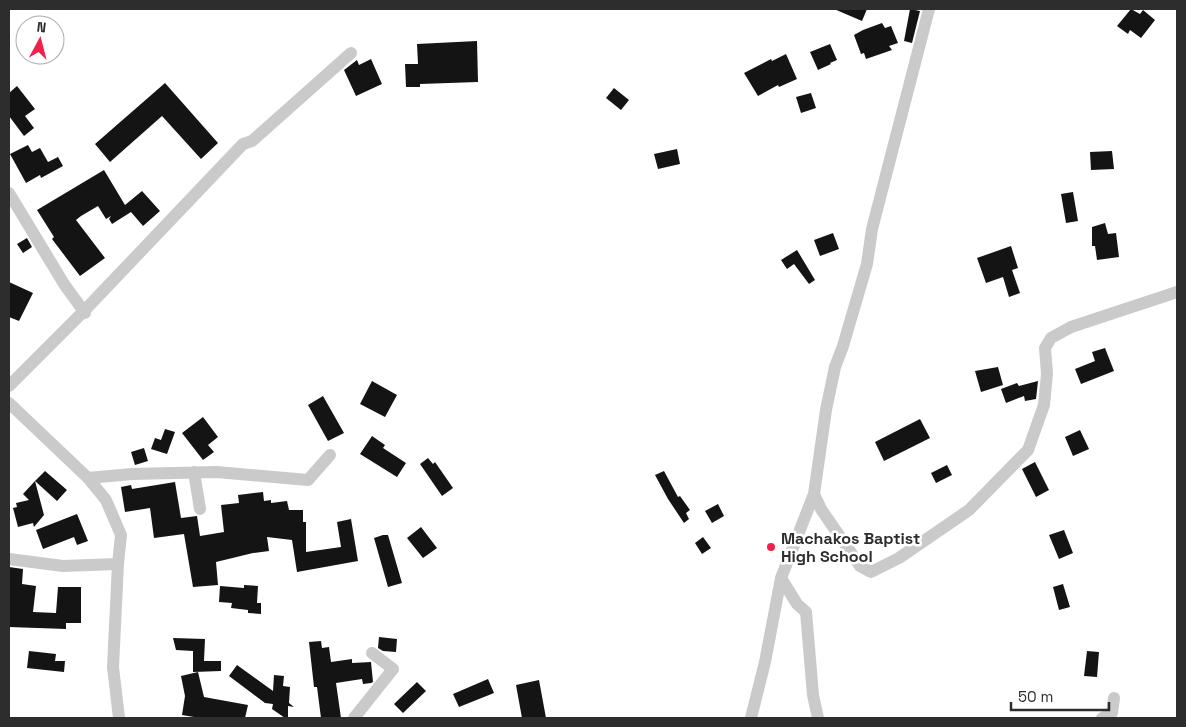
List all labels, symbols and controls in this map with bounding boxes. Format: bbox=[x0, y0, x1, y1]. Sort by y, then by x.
north arrow bbox=[15, 15, 65, 65]
text: N bbox=[36, 18, 47, 37]
place label: Machakos Baptist High School bbox=[781, 528, 920, 567]
marker: Machakos Baptist High School bbox=[765, 541, 777, 553]
scale bar bbox=[1011, 680, 1108, 712]
text: 50 m bbox=[1018, 687, 1053, 706]

